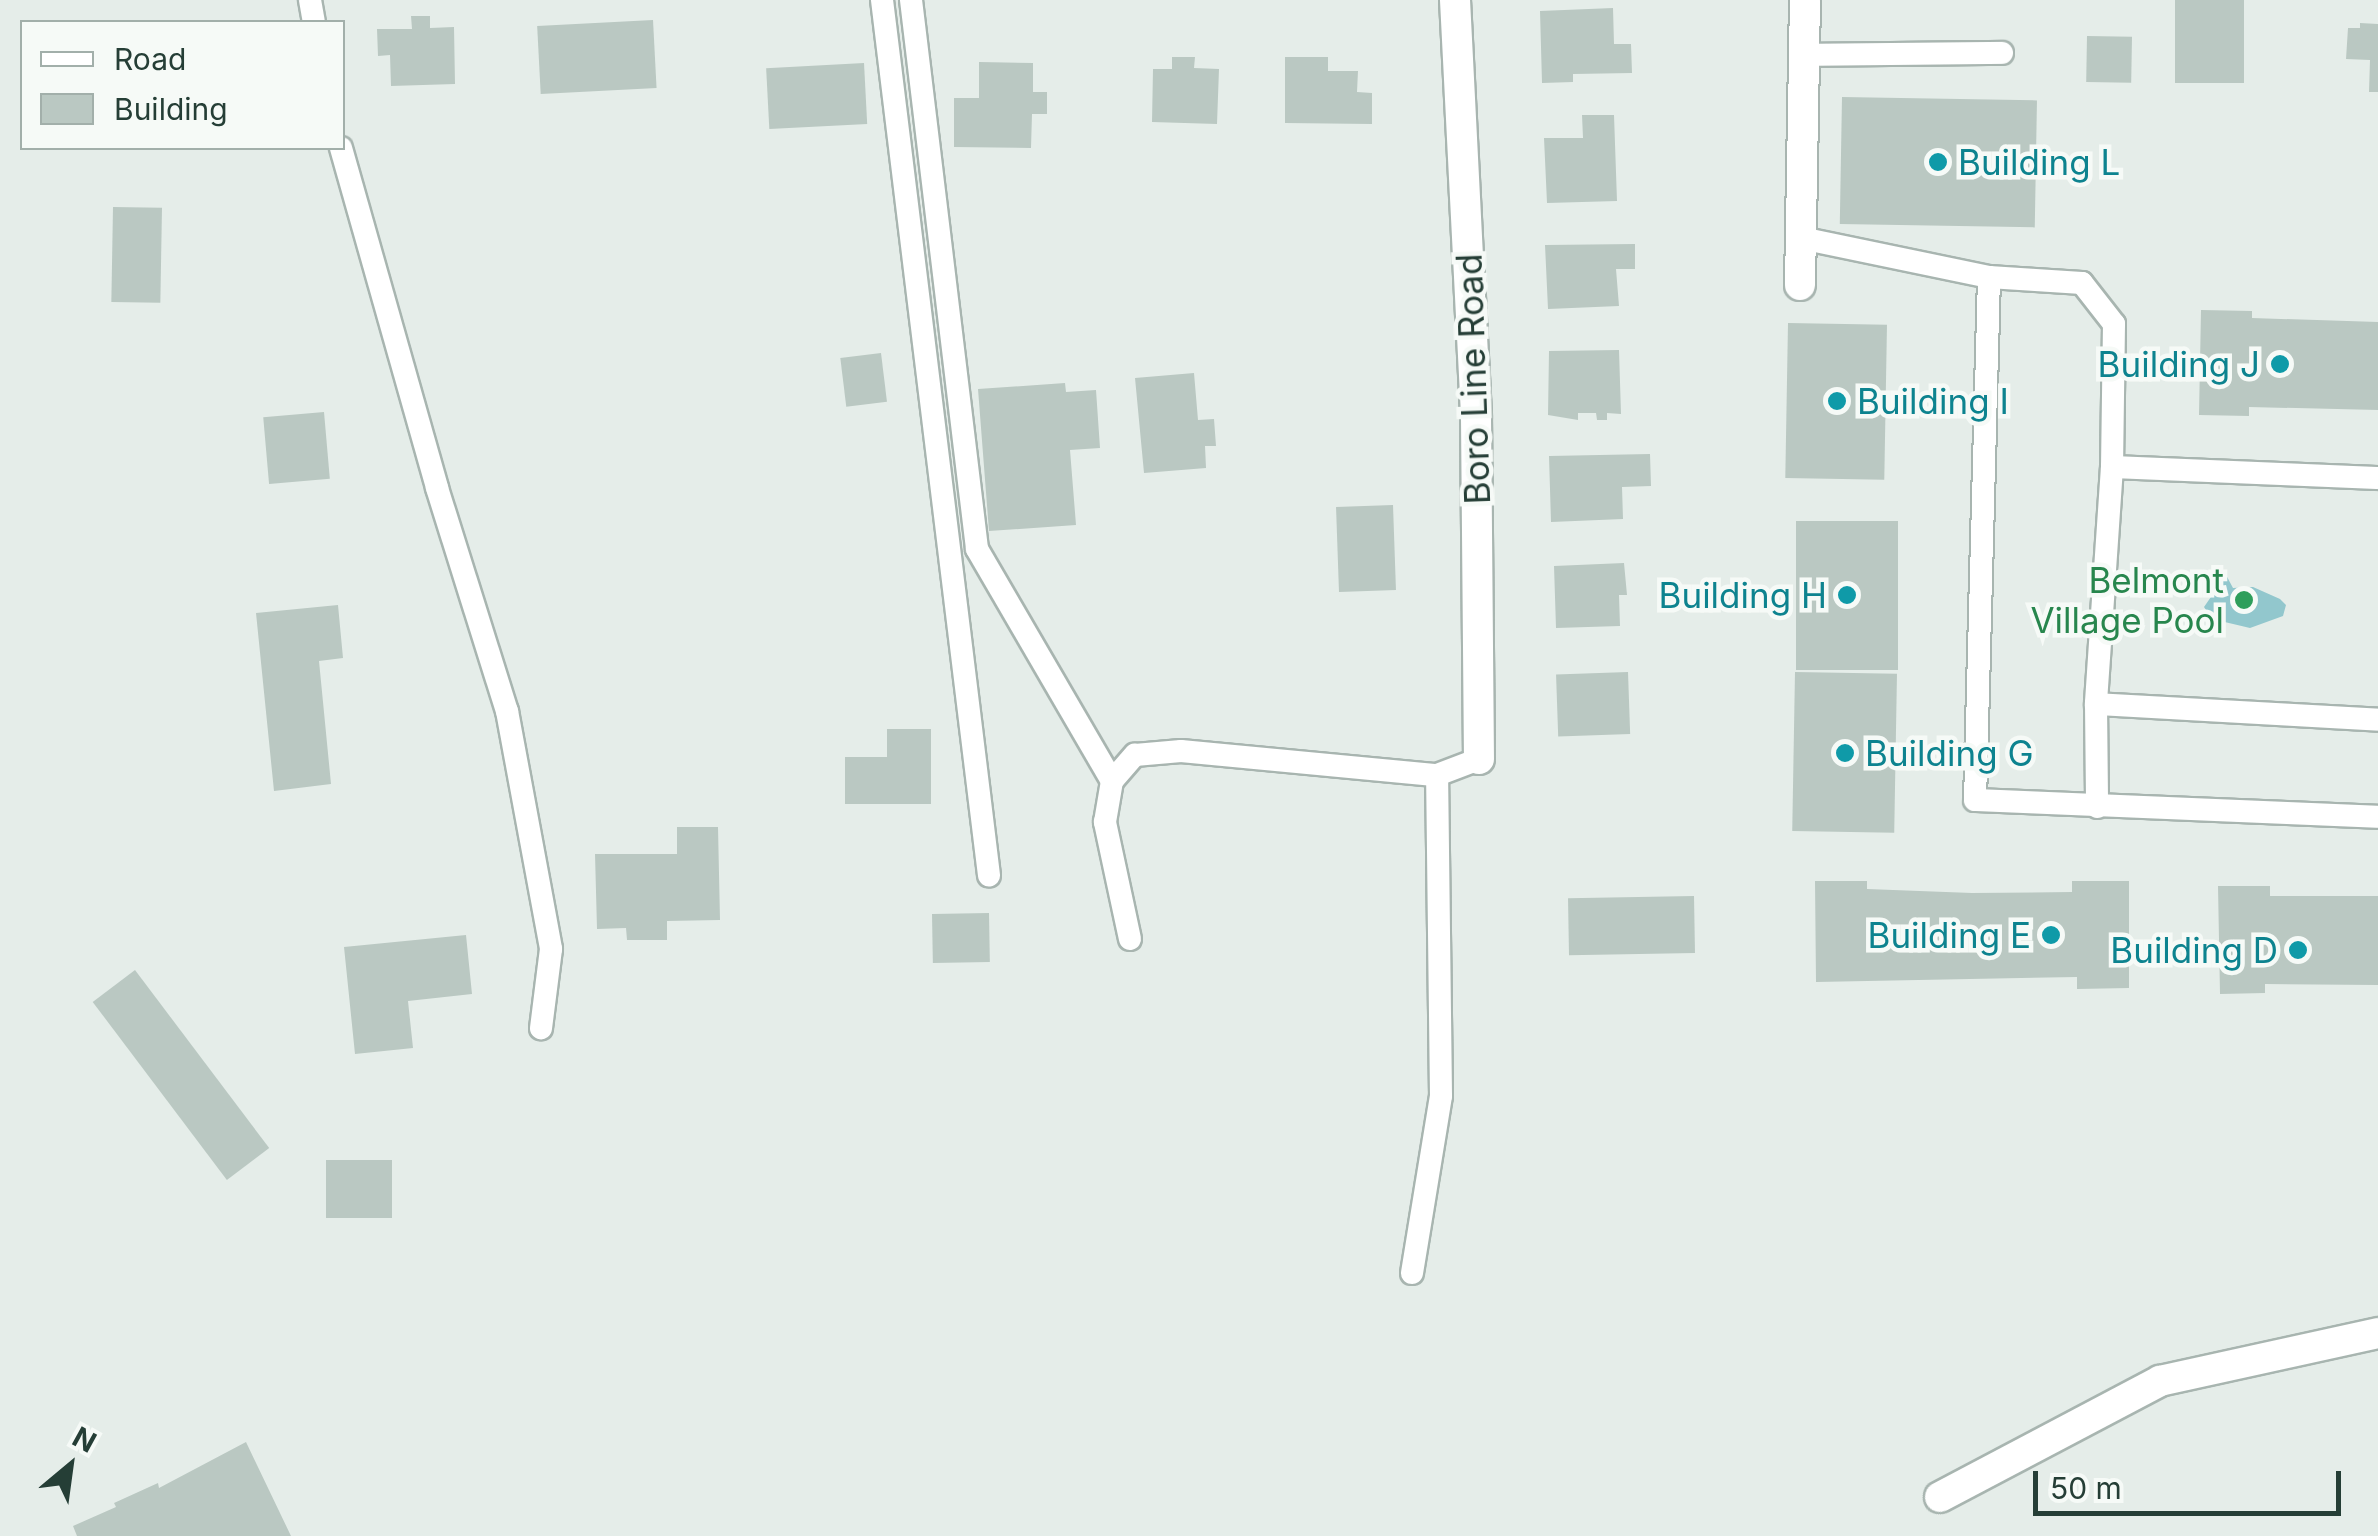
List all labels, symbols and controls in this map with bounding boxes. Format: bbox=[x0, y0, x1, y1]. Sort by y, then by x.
legend bbox=[20, 20, 345, 150]
text: Road bbox=[114, 41, 186, 77]
text: Building bbox=[114, 91, 228, 127]
place label: Building L bbox=[1958, 141, 2120, 183]
marker: Building L bbox=[1927, 151, 1949, 173]
street label: Boro Line Road bbox=[1448, 253, 1498, 505]
place label: Building J bbox=[2098, 343, 2260, 385]
marker: Building J bbox=[2269, 353, 2291, 375]
place label: Building I bbox=[1857, 380, 2009, 422]
marker: Building I bbox=[1826, 390, 1848, 412]
place label: Belmont Village Pool bbox=[2030, 559, 2224, 641]
place label: Building H bbox=[1659, 574, 1827, 616]
marker: Building H bbox=[1836, 584, 1858, 606]
marker: Belmont Village Pool bbox=[2233, 589, 2255, 611]
place label: Building G bbox=[1865, 732, 2034, 774]
marker: Building G bbox=[1834, 742, 1856, 764]
place label: Building E bbox=[1868, 914, 2031, 956]
marker: Building E bbox=[2040, 924, 2062, 946]
place label: Building D bbox=[2110, 929, 2278, 971]
marker: Building D bbox=[2287, 939, 2309, 961]
north arrow bbox=[20, 1416, 120, 1516]
text: N bbox=[67, 1420, 102, 1460]
scale bar bbox=[2038, 1451, 2346, 1513]
text: 50 m bbox=[2050, 1470, 2122, 1506]

